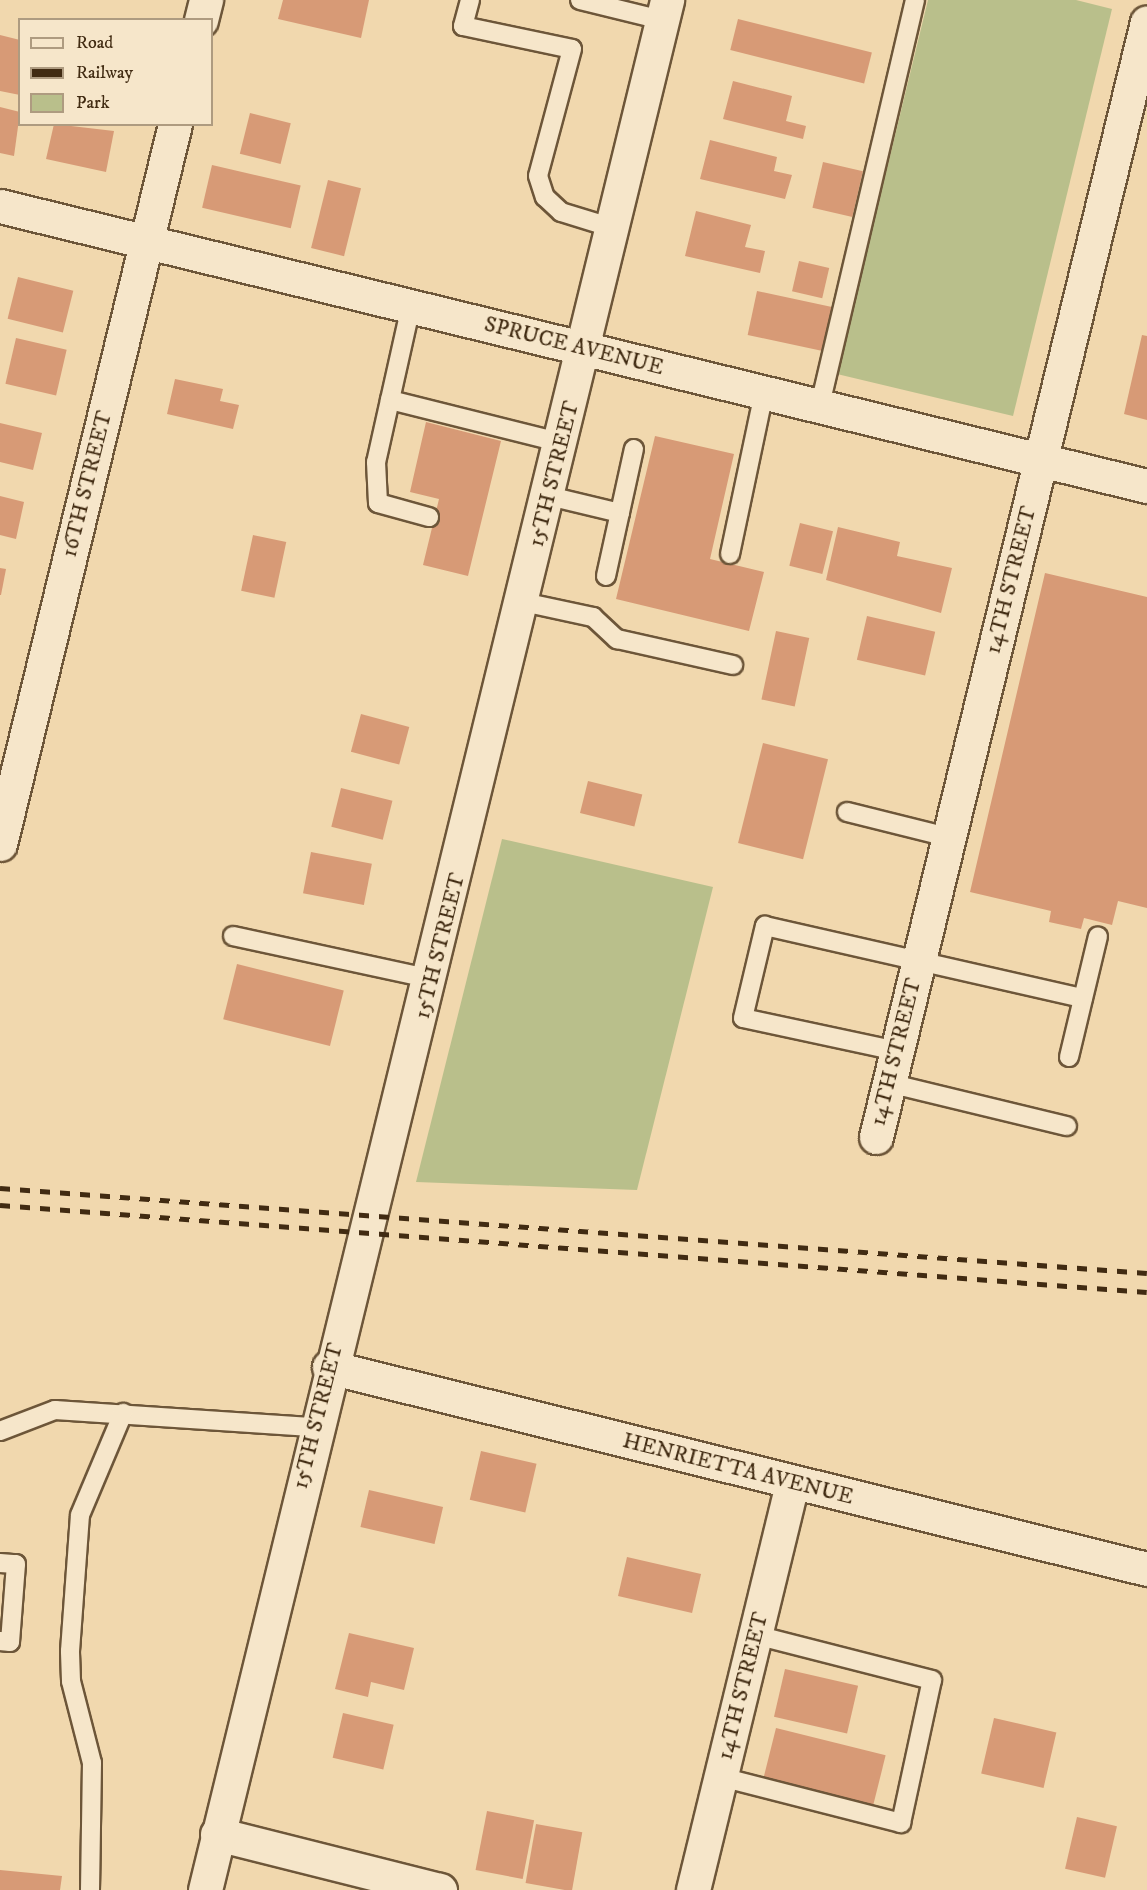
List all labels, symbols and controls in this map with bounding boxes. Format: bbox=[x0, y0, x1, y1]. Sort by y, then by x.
legend bbox=[18, 18, 213, 126]
text: Road bbox=[76, 32, 113, 54]
text: Railway bbox=[76, 62, 133, 84]
text: Park bbox=[76, 92, 110, 114]
street label: SPRUCE AVENUE bbox=[482, 311, 666, 381]
street label: 15TH STREET bbox=[523, 398, 585, 550]
street label: 16TH STREET bbox=[56, 408, 118, 560]
street label: 14TH STREET bbox=[980, 503, 1042, 657]
street label: 15TH STREET bbox=[409, 870, 471, 1022]
street label: 14TH STREET bbox=[865, 975, 927, 1129]
street label: 15TH STREET bbox=[287, 1340, 349, 1492]
street label: HENRIETTA AVENUE bbox=[620, 1428, 856, 1510]
street label: 14TH STREET bbox=[712, 1609, 774, 1763]

